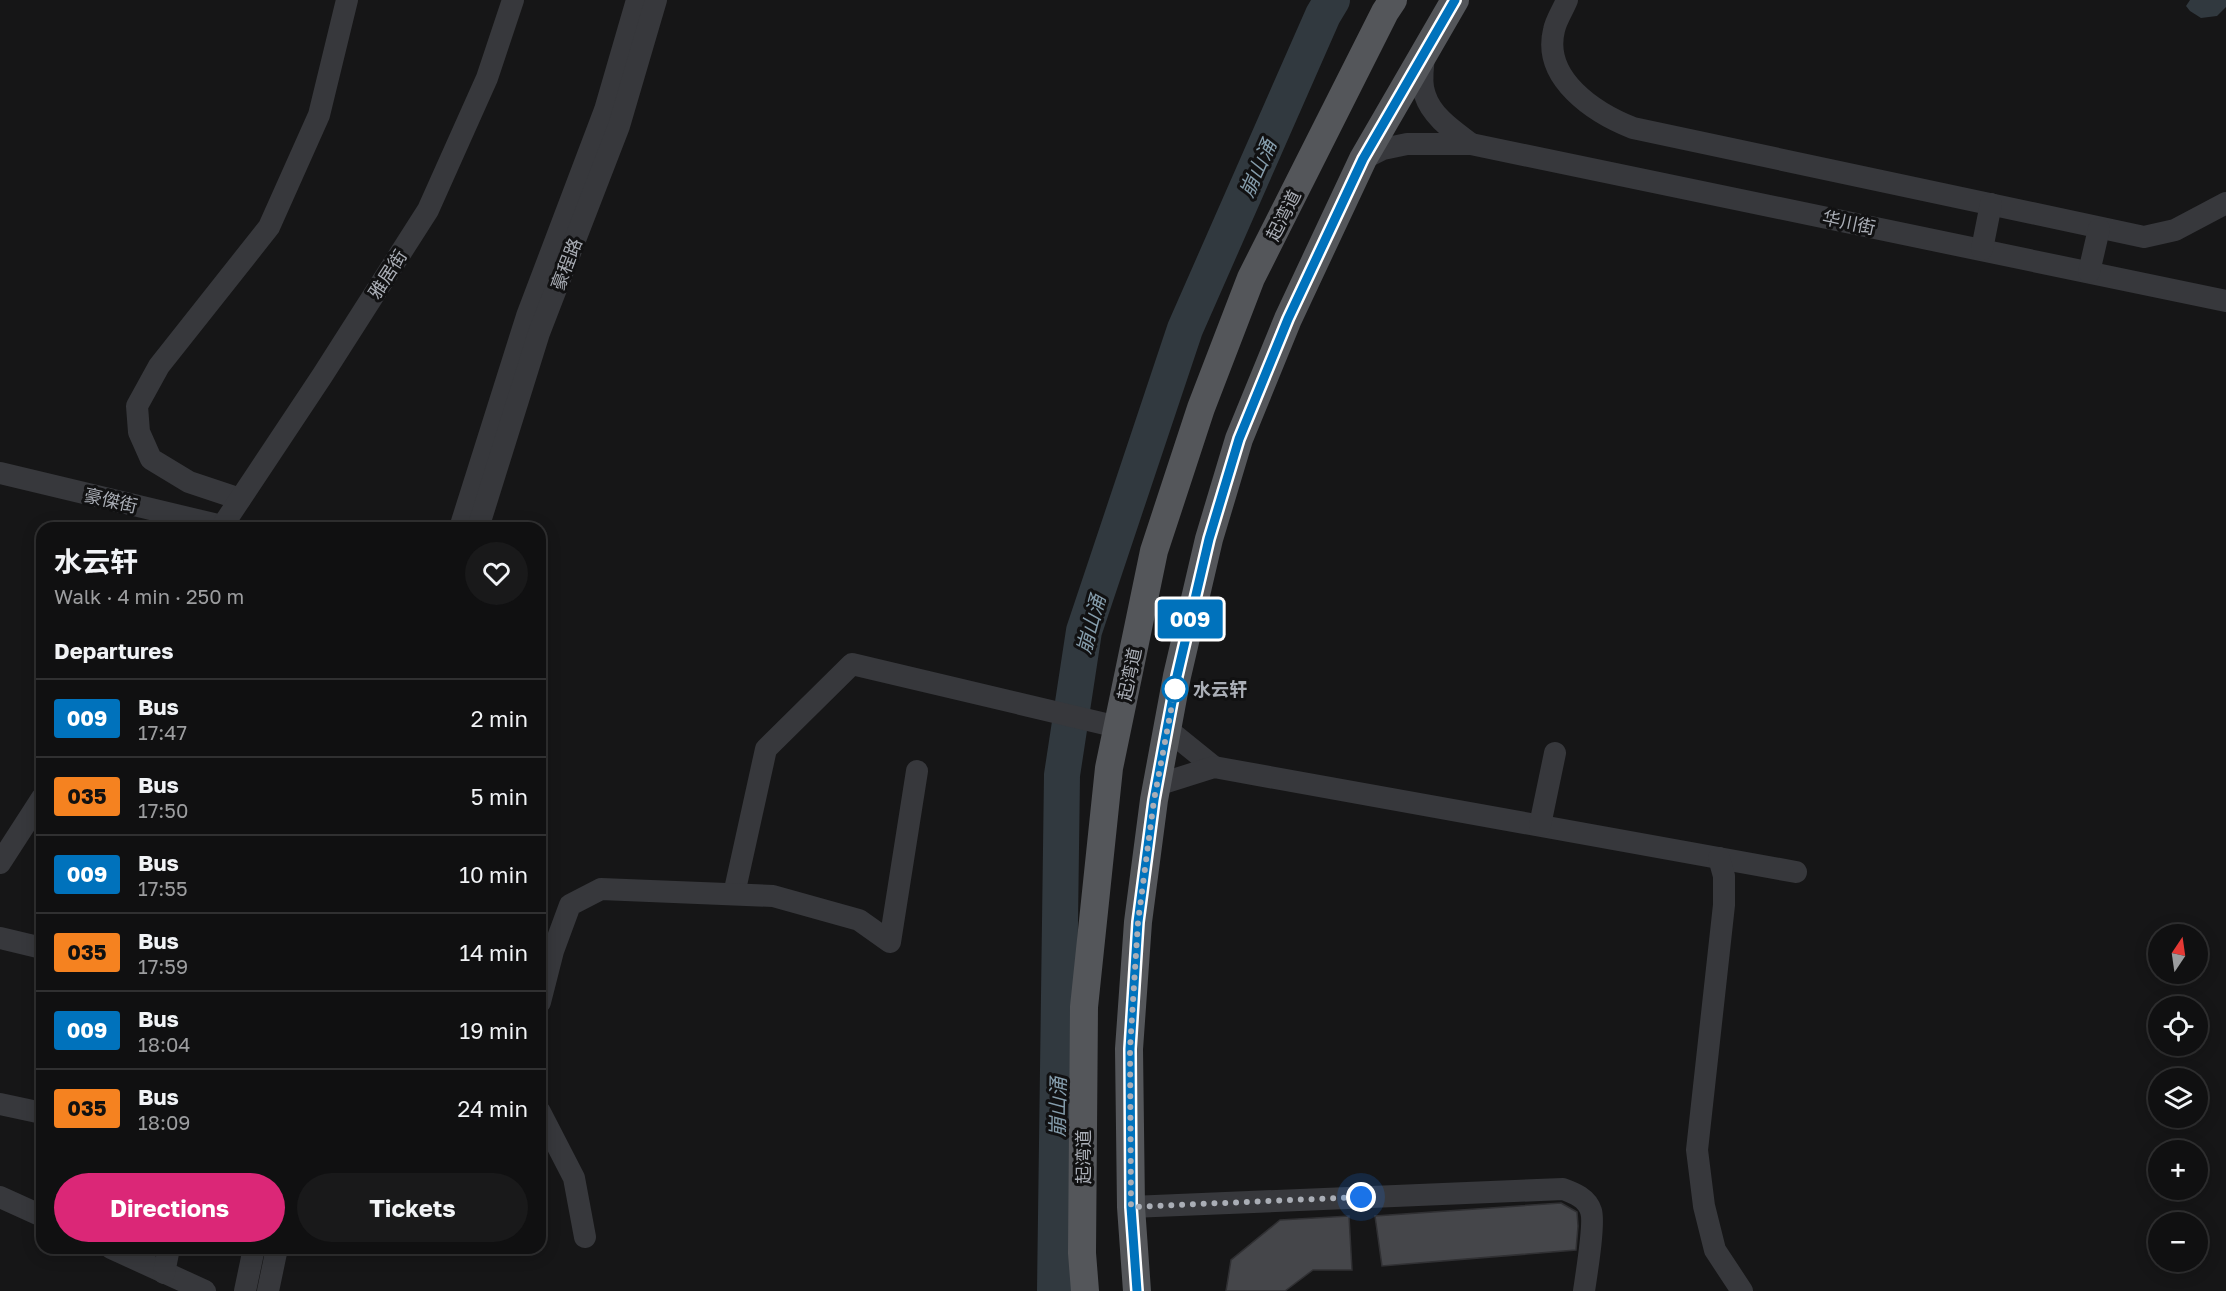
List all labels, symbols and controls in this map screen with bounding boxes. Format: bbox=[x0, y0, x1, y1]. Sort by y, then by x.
water label: 崩山涌 bbox=[1234, 134, 1281, 200]
street label: 起湾道 bbox=[1261, 186, 1305, 244]
street label: 华川街 bbox=[1820, 206, 1878, 238]
street label: 豪程路 bbox=[546, 235, 586, 293]
street label: 雅居街 bbox=[363, 245, 411, 303]
street label: 豪傑街 bbox=[82, 483, 140, 517]
button: heart bbox=[465, 542, 528, 605]
text: 水云轩 bbox=[54, 545, 138, 578]
text: Walk · 4 min · 250 m bbox=[54, 584, 244, 608]
water label: 崩山涌 bbox=[1071, 590, 1110, 656]
line badge: 009 bbox=[1156, 600, 1224, 638]
text: 009 bbox=[1170, 606, 1210, 632]
text: Departures bbox=[54, 637, 173, 664]
street label: 起湾道 bbox=[1113, 645, 1145, 703]
marker: 水云轩 bbox=[1162, 676, 1188, 702]
place label: 水云轩 bbox=[1193, 678, 1247, 700]
text: Bus bbox=[138, 693, 179, 720]
text: 009 bbox=[67, 705, 107, 731]
text: 2 min bbox=[471, 705, 528, 732]
text: 17:47 bbox=[138, 720, 187, 744]
text: Bus bbox=[138, 771, 179, 798]
text: 035 bbox=[67, 783, 107, 809]
text: 5 min bbox=[471, 783, 528, 810]
text: 17:50 bbox=[138, 798, 188, 822]
text: Bus bbox=[138, 849, 179, 876]
text: 009 bbox=[67, 861, 107, 887]
text: 10 min bbox=[459, 861, 528, 888]
text: 17:55 bbox=[138, 876, 188, 900]
north arrow bbox=[2148, 924, 2208, 984]
map controls bbox=[2148, 924, 2208, 1272]
text: Bus bbox=[138, 927, 179, 954]
text: 035 bbox=[67, 939, 107, 965]
text: 14 min bbox=[460, 939, 528, 966]
text: 17:59 bbox=[138, 954, 188, 978]
button: locate bbox=[2148, 996, 2208, 1056]
text: Bus bbox=[138, 1005, 179, 1032]
text: 009 bbox=[67, 1017, 107, 1043]
text: 19 min bbox=[460, 1017, 528, 1044]
text: 18:04 bbox=[138, 1032, 191, 1056]
button: layers bbox=[2148, 1068, 2208, 1128]
water label: 崩山涌 bbox=[1044, 1075, 1070, 1137]
text: Bus bbox=[138, 1083, 179, 1110]
text: 035 bbox=[67, 1095, 107, 1121]
text: 24 min bbox=[457, 1095, 528, 1122]
text: 18:09 bbox=[138, 1110, 190, 1134]
street label: 起湾道 bbox=[1072, 1130, 1094, 1184]
button: + bbox=[2148, 1140, 2208, 1200]
button: Directions bbox=[54, 1173, 285, 1242]
button: Tickets bbox=[297, 1173, 528, 1242]
your location bbox=[1346, 1182, 1376, 1212]
button: − bbox=[2148, 1212, 2208, 1272]

